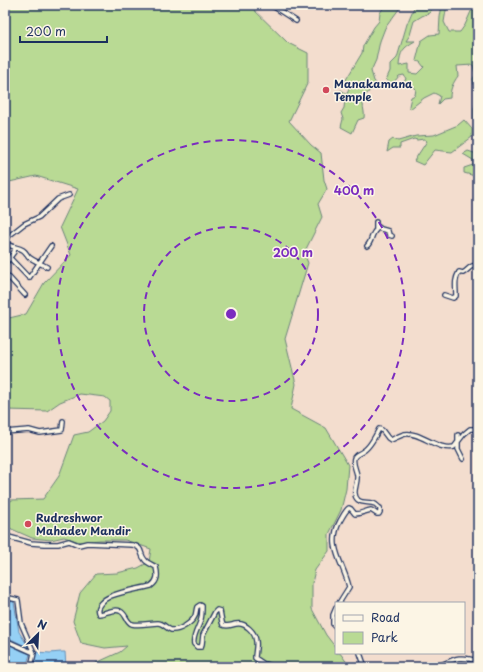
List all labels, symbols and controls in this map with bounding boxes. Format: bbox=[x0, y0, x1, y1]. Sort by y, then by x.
scale bar bbox=[20, 18, 107, 44]
text: 200 m bbox=[26, 22, 66, 40]
place label: Manakamana Temple bbox=[334, 75, 413, 105]
marker: Manakamana Temple bbox=[321, 85, 331, 95]
text: 400 m bbox=[334, 181, 374, 199]
text: 200 m bbox=[273, 243, 313, 261]
centre of rings bbox=[224, 307, 238, 321]
place label: Rudreshwor Mahadev Mandir bbox=[36, 509, 131, 539]
marker: Rudreshwor Mahadev Mandir bbox=[23, 519, 33, 529]
legend bbox=[335, 602, 465, 654]
text: Road bbox=[371, 608, 400, 626]
north arrow bbox=[18, 614, 58, 654]
text: N bbox=[35, 615, 50, 634]
text: Park bbox=[371, 628, 398, 646]

